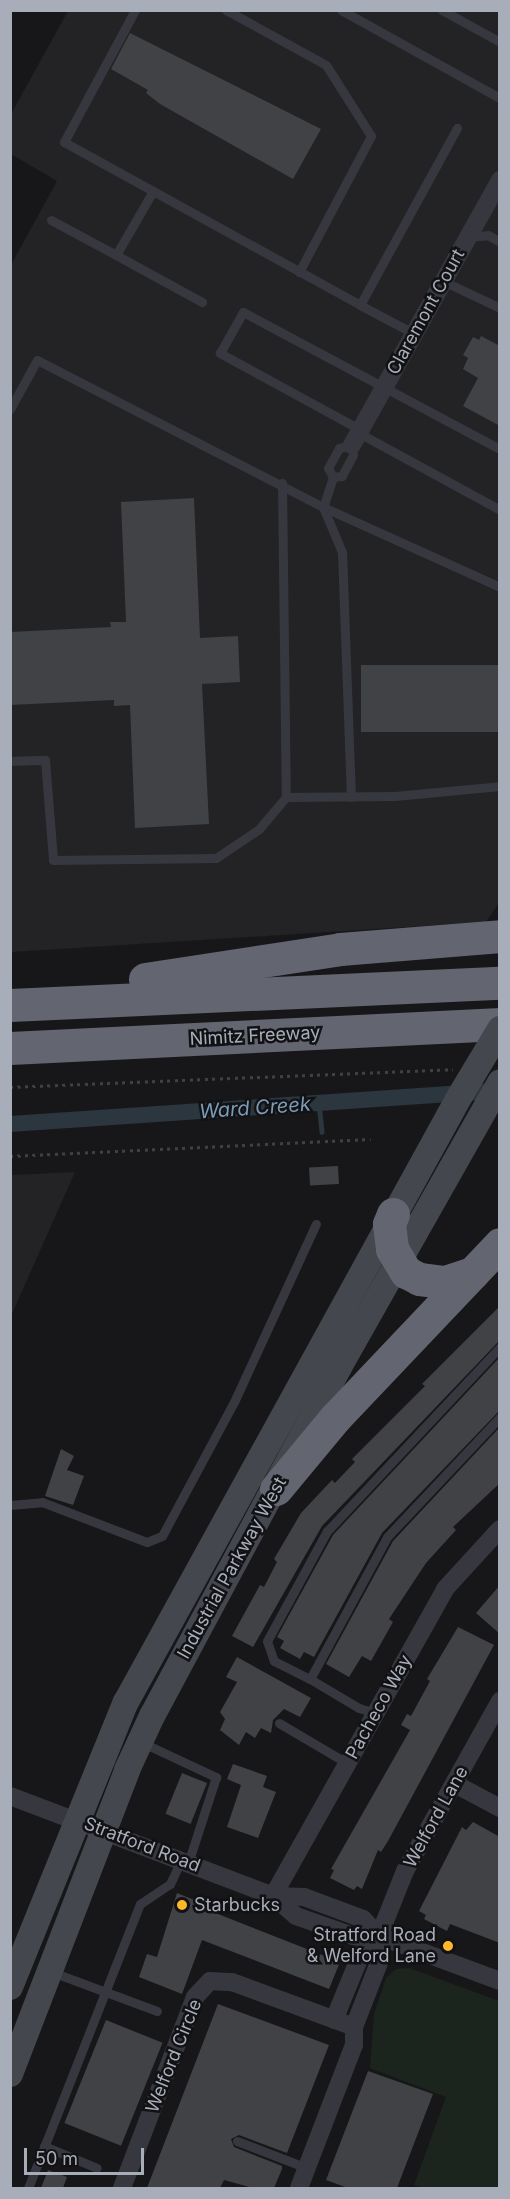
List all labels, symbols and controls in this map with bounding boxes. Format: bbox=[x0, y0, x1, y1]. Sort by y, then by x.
street label: Claremont Court bbox=[383, 245, 469, 379]
street label: Nimitz Freeway bbox=[189, 1022, 321, 1050]
water label: Ward Creek bbox=[198, 1092, 312, 1124]
street label: Industrial Parkway West bbox=[173, 1473, 291, 1663]
street label: Pacheco Way bbox=[341, 1651, 417, 1763]
street label: Welford Lane bbox=[399, 1763, 473, 1871]
street label: Stratford Road bbox=[81, 1813, 203, 1877]
place label: Starbucks bbox=[194, 1894, 280, 1916]
marker: Starbucks bbox=[175, 1898, 189, 1912]
place label: Stratford Road & Welford Lane bbox=[307, 1925, 436, 1968]
marker: Stratford Road & Welford Lane bbox=[441, 1939, 455, 1953]
street label: Welford Circle bbox=[141, 1996, 207, 2116]
scale bar bbox=[27, 2136, 147, 2174]
text: 50 m bbox=[35, 2148, 78, 2169]

